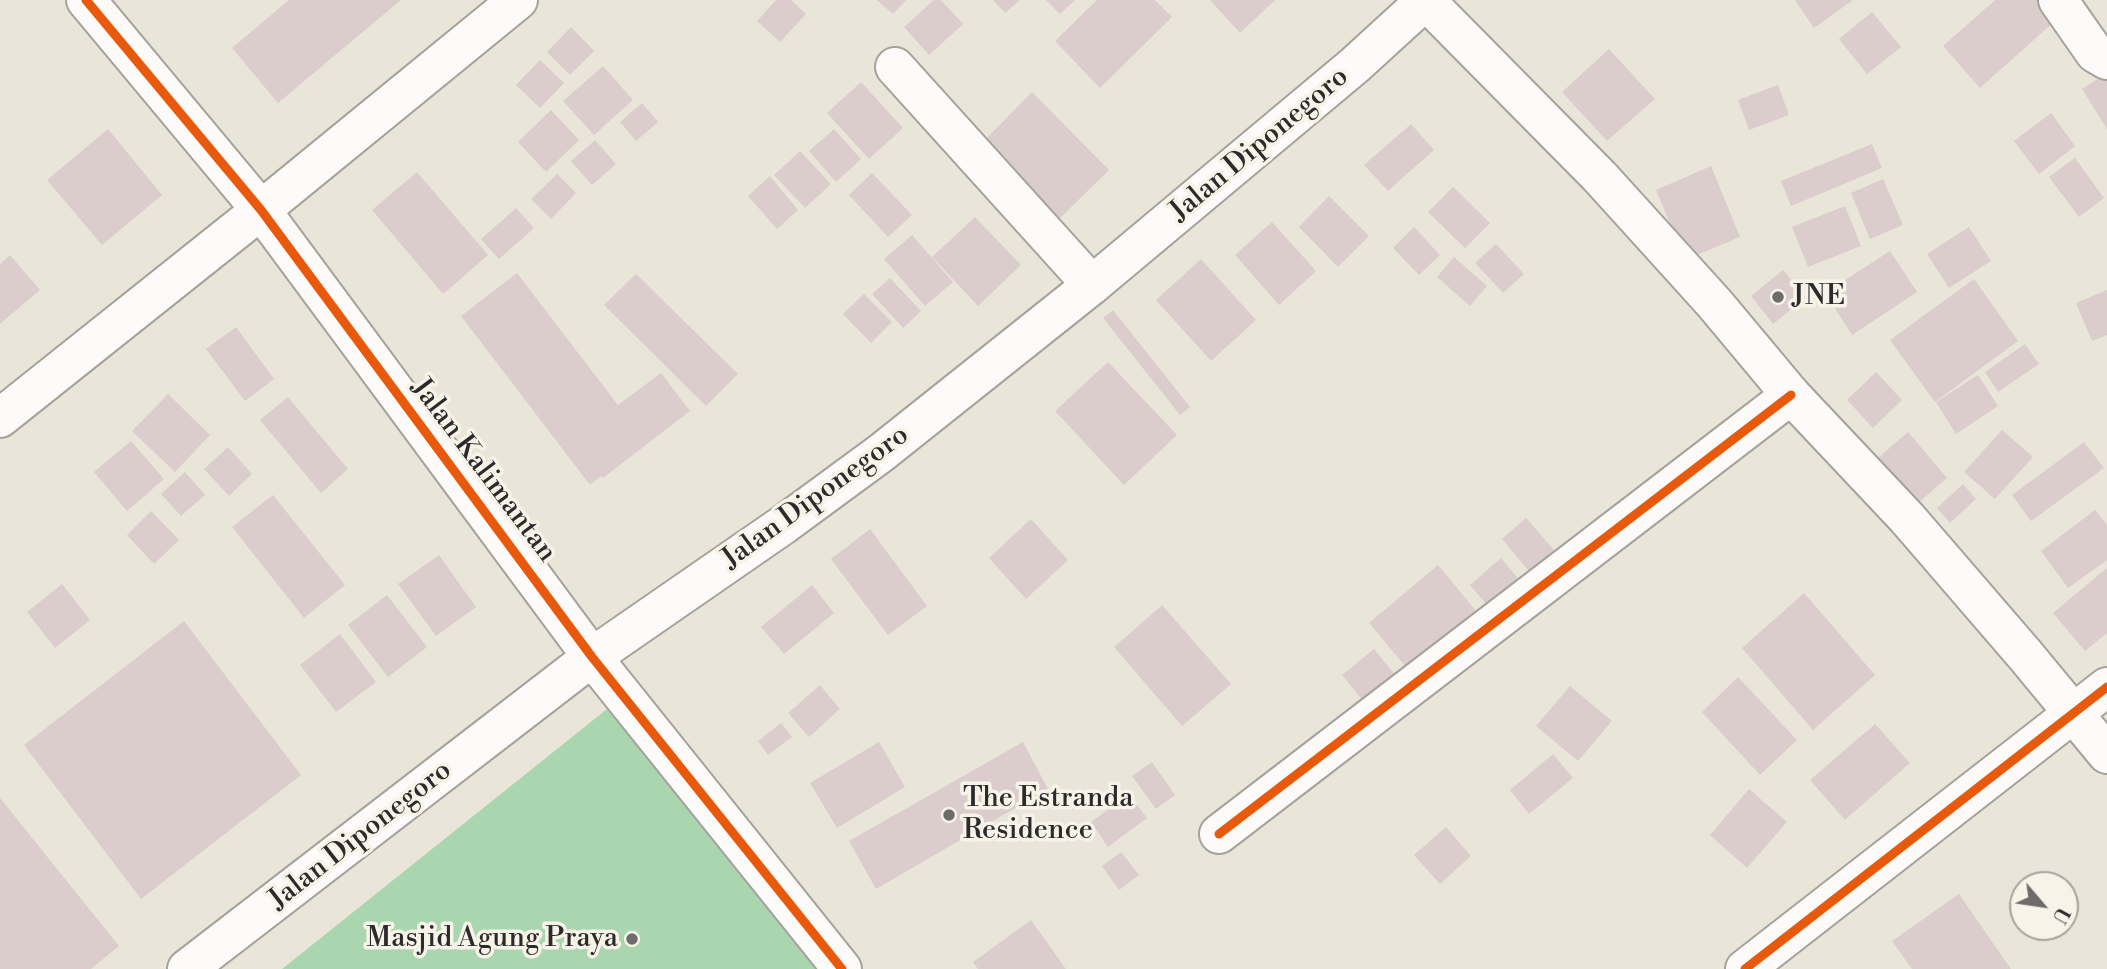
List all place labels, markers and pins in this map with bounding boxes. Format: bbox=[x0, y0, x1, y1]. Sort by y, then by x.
place label: JNE bbox=[1792, 280, 1845, 314]
marker: JNE bbox=[1770, 289, 1786, 305]
place label: The Estranda Residence bbox=[963, 782, 1133, 848]
marker: The Estranda Residence bbox=[941, 807, 957, 823]
place label: Masjid Agung Praya bbox=[367, 922, 618, 956]
marker: Masjid Agung Praya bbox=[624, 931, 640, 947]

